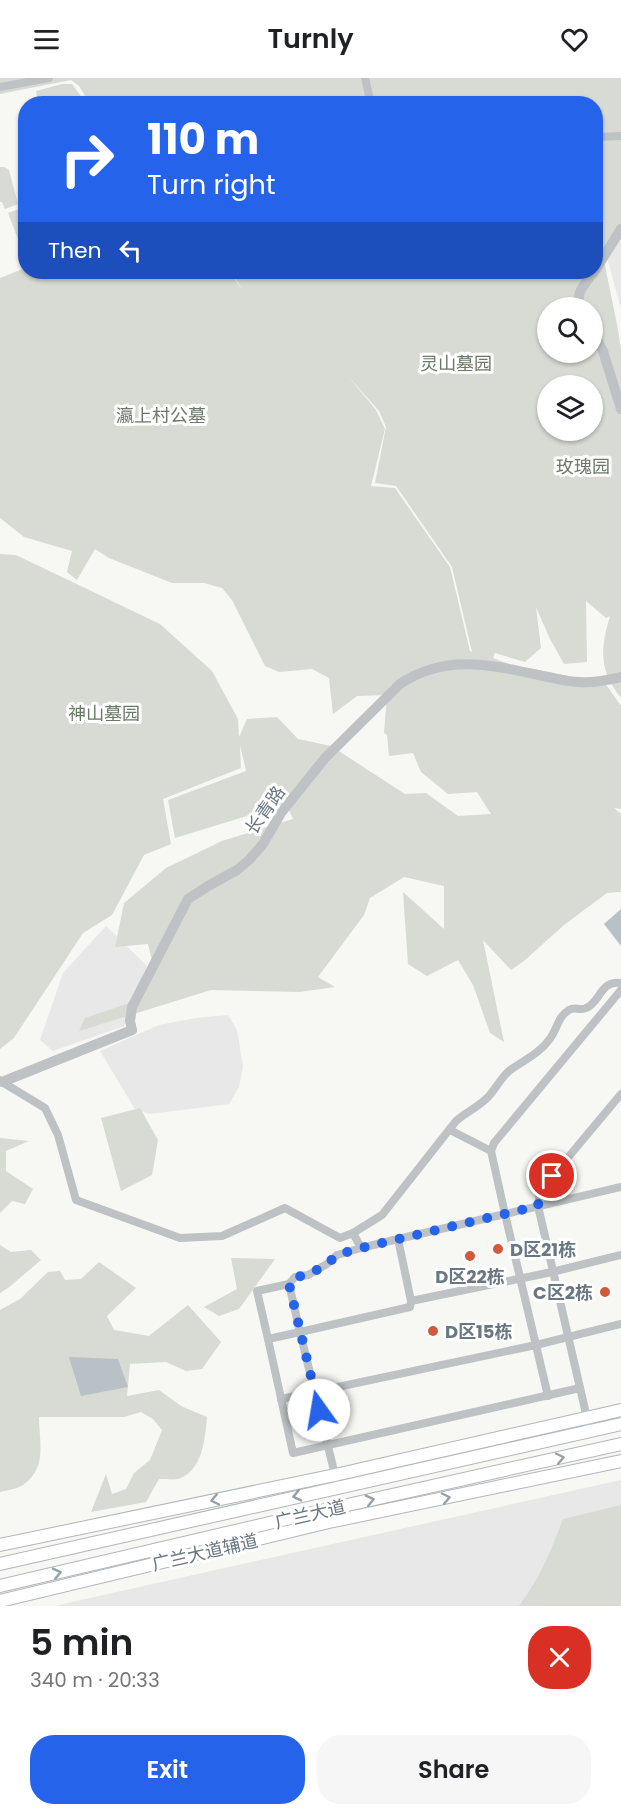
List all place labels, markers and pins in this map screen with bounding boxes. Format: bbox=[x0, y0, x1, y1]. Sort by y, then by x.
pin bbox=[526, 1150, 577, 1201]
place label: D区21栋 bbox=[510, 1237, 576, 1262]
marker: D区21栋 bbox=[491, 1242, 505, 1256]
marker: D区22栋 bbox=[463, 1249, 477, 1263]
place label: D区22栋 bbox=[435, 1264, 505, 1289]
place label: C区2栋 bbox=[533, 1280, 593, 1305]
marker: C区2栋 bbox=[598, 1285, 612, 1299]
place label: D区15栋 bbox=[445, 1319, 513, 1344]
marker: D区15栋 bbox=[426, 1324, 440, 1338]

